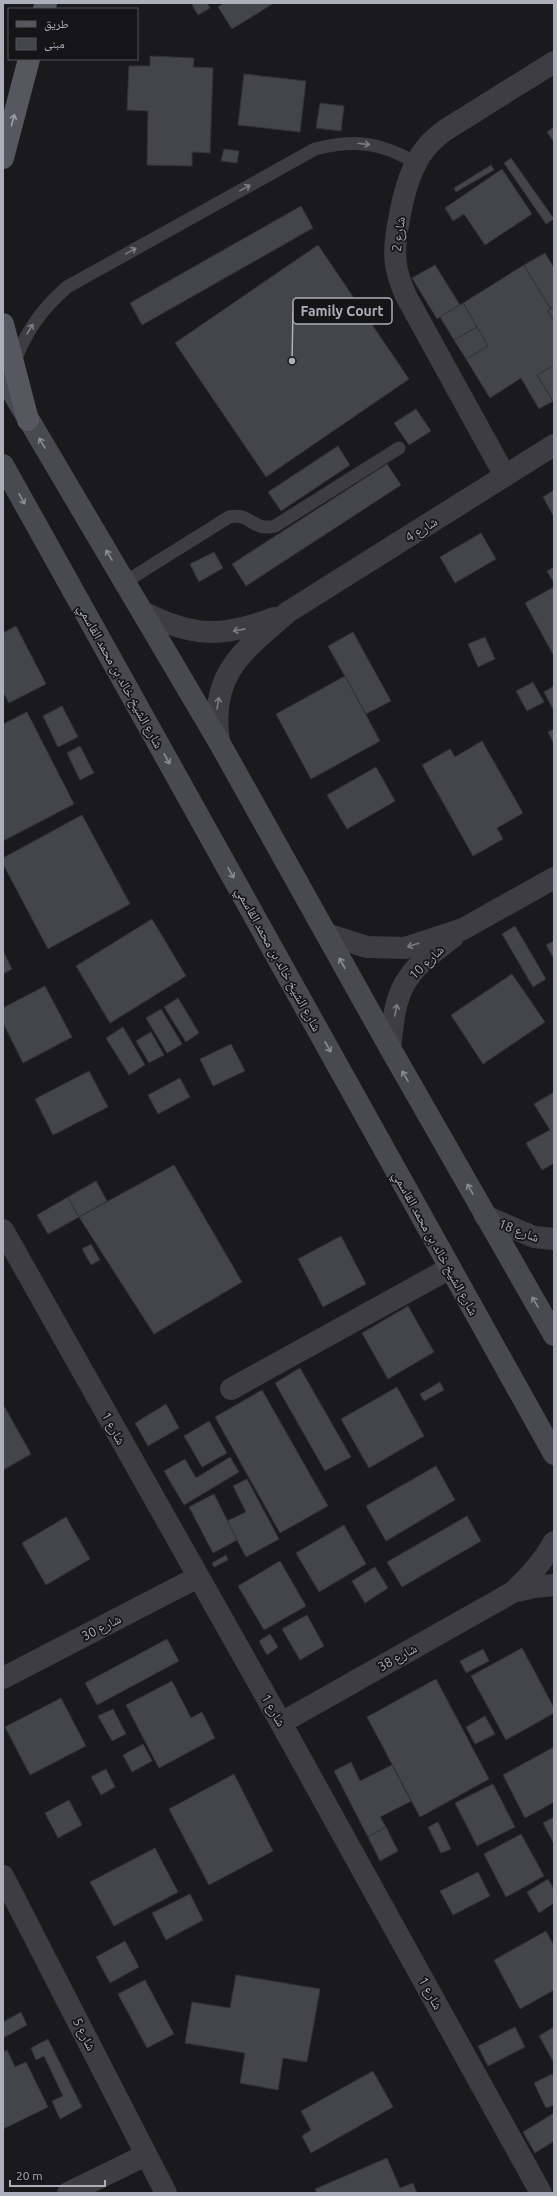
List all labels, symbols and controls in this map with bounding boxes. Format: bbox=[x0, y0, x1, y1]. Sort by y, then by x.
legend bbox=[8, 8, 138, 60]
text: طريق bbox=[44, 17, 69, 31]
text: مبنى bbox=[44, 37, 65, 51]
one-way arrow bbox=[10, 114, 17, 127]
one-way arrow bbox=[357, 140, 370, 148]
one-way arrow bbox=[239, 184, 251, 192]
street label: شارع 2 bbox=[389, 216, 410, 253]
one-way arrow bbox=[125, 247, 137, 255]
callout: Family Court bbox=[293, 298, 392, 324]
text: Family Court bbox=[300, 303, 384, 319]
one-way arrow bbox=[26, 323, 34, 335]
one-way arrow bbox=[37, 437, 45, 449]
one-way arrow bbox=[19, 493, 26, 505]
street label: شارع 4 bbox=[402, 514, 441, 547]
one-way arrow bbox=[104, 549, 112, 561]
street label: شارع الشيخ خالد بن محمد القاسمي bbox=[72, 602, 166, 752]
one-way arrow bbox=[233, 627, 246, 635]
one-way arrow bbox=[214, 697, 222, 710]
one-way arrow bbox=[164, 753, 172, 765]
one-way arrow bbox=[227, 867, 235, 879]
street label: شارع الشيخ خالد بن محمد القاسمي bbox=[230, 885, 324, 1035]
street label: شارع 10 bbox=[406, 942, 448, 984]
one-way arrow bbox=[406, 942, 419, 949]
one-way arrow bbox=[337, 957, 345, 969]
one-way arrow bbox=[392, 1004, 400, 1017]
one-way arrow bbox=[325, 1041, 332, 1053]
one-way arrow bbox=[401, 1070, 409, 1082]
street label: شارع الشيخ خالد بن محمد القاسمي bbox=[387, 1169, 481, 1319]
one-way arrow bbox=[465, 1183, 473, 1195]
street label: شارع 18 bbox=[496, 1216, 541, 1247]
one-way arrow bbox=[530, 1296, 538, 1308]
street label: شارع 1 bbox=[97, 1409, 129, 1448]
street label: شارع 30 bbox=[79, 1611, 124, 1646]
street label: شارع 38 bbox=[375, 1641, 420, 1676]
street label: شارع 1 bbox=[257, 1691, 289, 1730]
street label: شارع 1 bbox=[414, 1974, 446, 2013]
street label: شارع 5 bbox=[68, 2015, 99, 2054]
scale bar bbox=[10, 2162, 105, 2188]
text: 20 m bbox=[16, 2169, 43, 2182]

